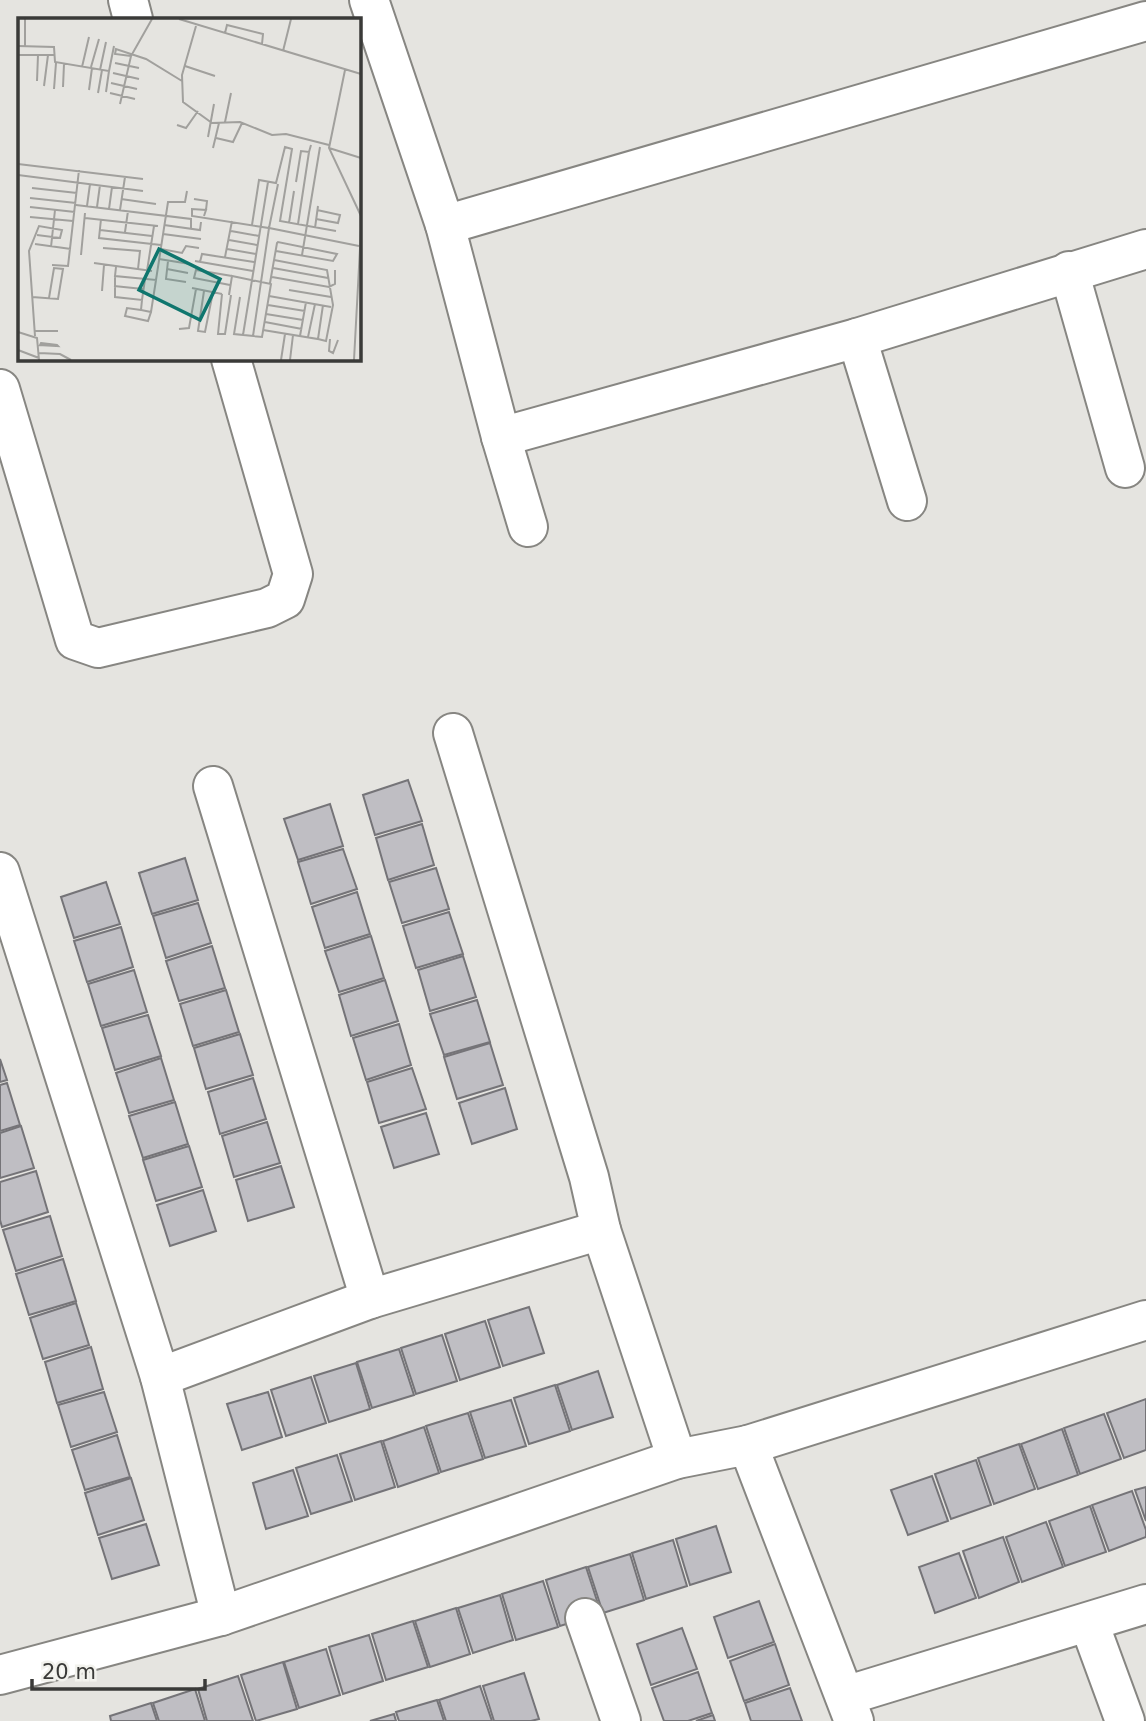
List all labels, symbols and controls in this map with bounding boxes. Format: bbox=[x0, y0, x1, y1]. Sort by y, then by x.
inset map bbox=[18, 18, 360, 360]
scale bar bbox=[32, 1648, 205, 1692]
text: 20 m bbox=[42, 1660, 96, 1684]

